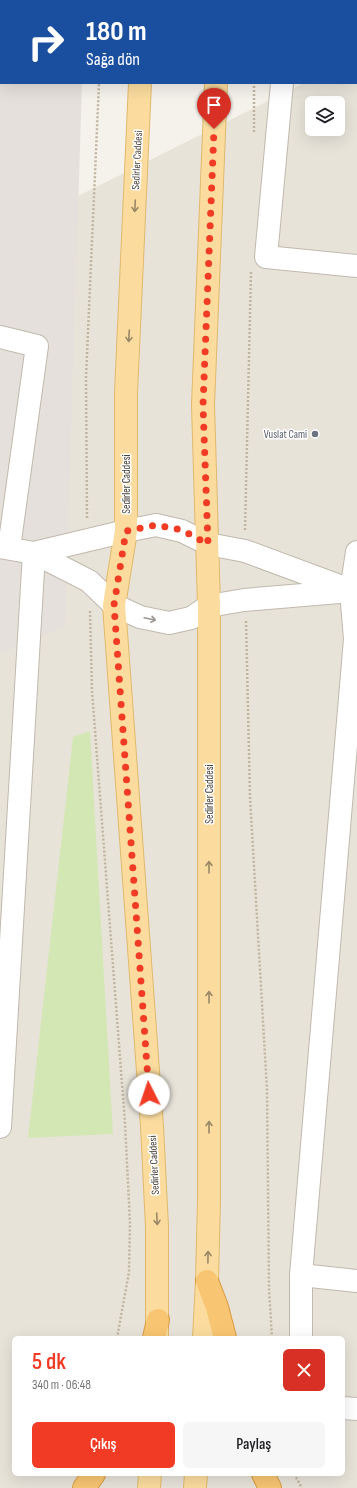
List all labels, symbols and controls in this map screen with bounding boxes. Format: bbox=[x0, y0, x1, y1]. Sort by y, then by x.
text: 180 m bbox=[86, 15, 146, 48]
icon: right bbox=[20, 16, 72, 68]
text: Sağa dön bbox=[86, 49, 140, 70]
pin bbox=[197, 88, 231, 129]
icon: arrive bbox=[203, 94, 225, 116]
map controls bbox=[305, 96, 345, 136]
button: layers bbox=[305, 96, 345, 136]
street label: Sedirler Caddesi bbox=[129, 130, 145, 190]
one-way arrow bbox=[131, 199, 138, 212]
one-way arrow bbox=[125, 329, 133, 342]
place label: Vuslat Cami bbox=[264, 428, 307, 441]
marker: Vuslat Cami bbox=[310, 429, 320, 439]
street label: Sedirler Caddesi bbox=[120, 454, 133, 514]
one-way arrow bbox=[143, 615, 156, 623]
street label: Sedirler Caddesi bbox=[203, 764, 216, 824]
one-way arrow bbox=[205, 861, 213, 874]
one-way arrow bbox=[205, 991, 213, 1004]
position arrow bbox=[128, 1073, 170, 1115]
one-way arrow bbox=[205, 1121, 213, 1134]
street label: Sedirler Caddesi bbox=[146, 1135, 162, 1195]
one-way arrow bbox=[153, 1212, 160, 1225]
one-way arrow bbox=[204, 1251, 212, 1264]
text: 5 dk bbox=[32, 1347, 66, 1376]
button: close bbox=[283, 1349, 325, 1391]
text: 340 m · 06:48 bbox=[32, 1377, 91, 1393]
button: Çıkış bbox=[32, 1422, 175, 1468]
button: Paylaş bbox=[183, 1422, 325, 1468]

